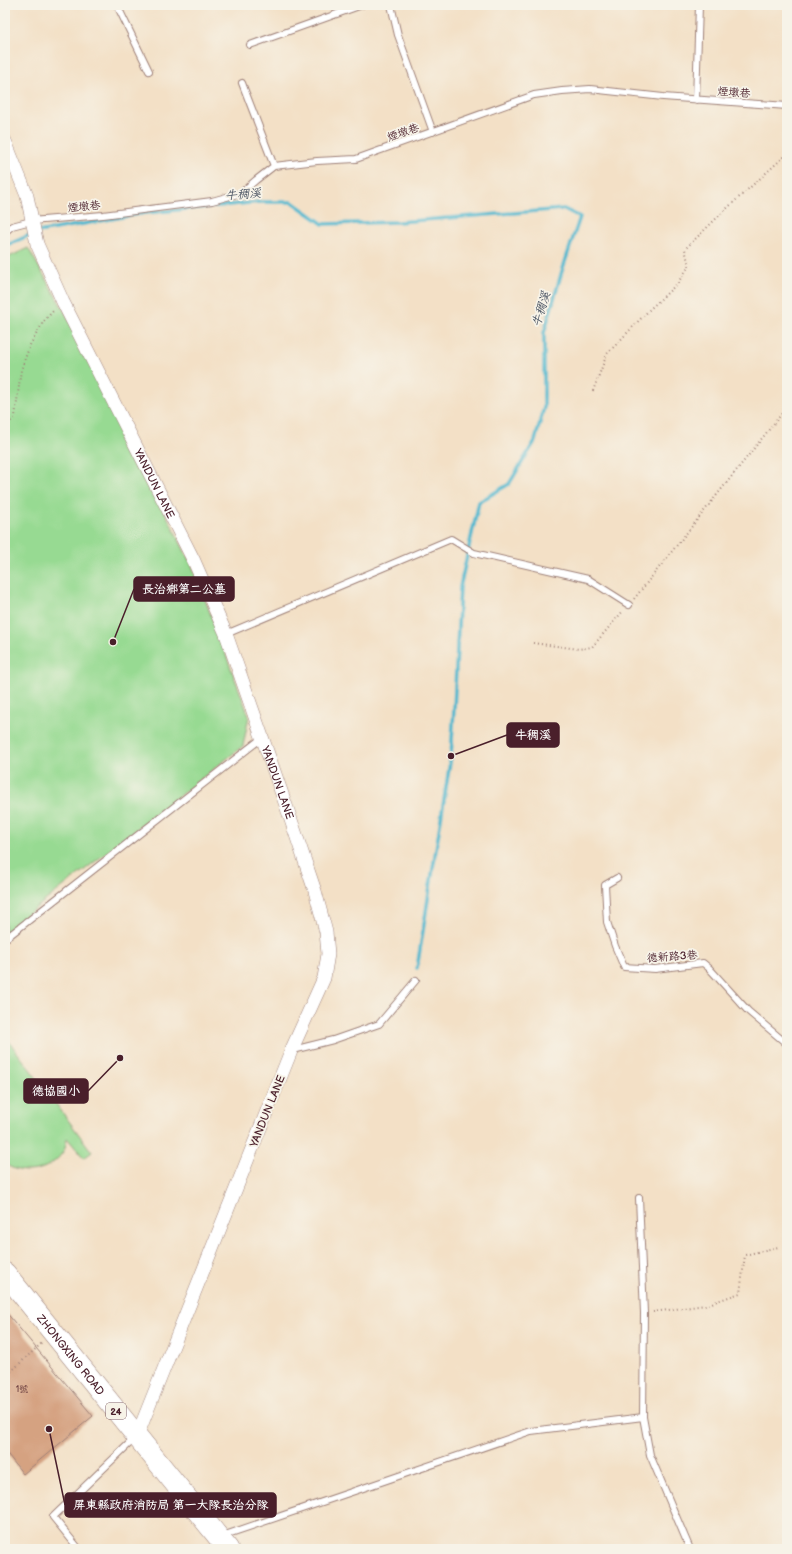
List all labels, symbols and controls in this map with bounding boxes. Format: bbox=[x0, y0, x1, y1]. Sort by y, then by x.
street label: 煙墩巷 bbox=[717, 85, 751, 100]
street label: 煙墩巷 bbox=[385, 121, 421, 144]
water label: 牛稠溪 bbox=[225, 186, 263, 203]
street label: 煙墩巷 bbox=[67, 199, 101, 214]
water label: 牛稠溪 bbox=[529, 289, 554, 329]
street label: YANDUN LANE bbox=[131, 446, 177, 521]
callout: 長治鄉第二公墓 bbox=[134, 577, 234, 601]
text: 長治鄉第二公墓 bbox=[142, 582, 226, 597]
callout: 牛稠溪 bbox=[507, 723, 559, 747]
text: 牛稠溪 bbox=[515, 728, 551, 743]
street label: YANDUN LANE bbox=[258, 743, 296, 821]
street label: 德新路3巷 bbox=[646, 948, 698, 965]
street label: YANDUN LANE bbox=[247, 1073, 288, 1150]
callout: 德協國小 bbox=[24, 1079, 88, 1103]
text: 德協國小 bbox=[32, 1084, 80, 1099]
street label: ZHONGXING ROAD bbox=[34, 1311, 107, 1398]
house number: 1號 bbox=[16, 1384, 28, 1395]
road number: 24 bbox=[106, 1403, 126, 1419]
callout: 屏東縣政府消防局 第一大隊長治分隊 bbox=[65, 1493, 276, 1517]
text: 屏東縣政府消防局 第一大隊長治分隊 bbox=[73, 1498, 269, 1513]

